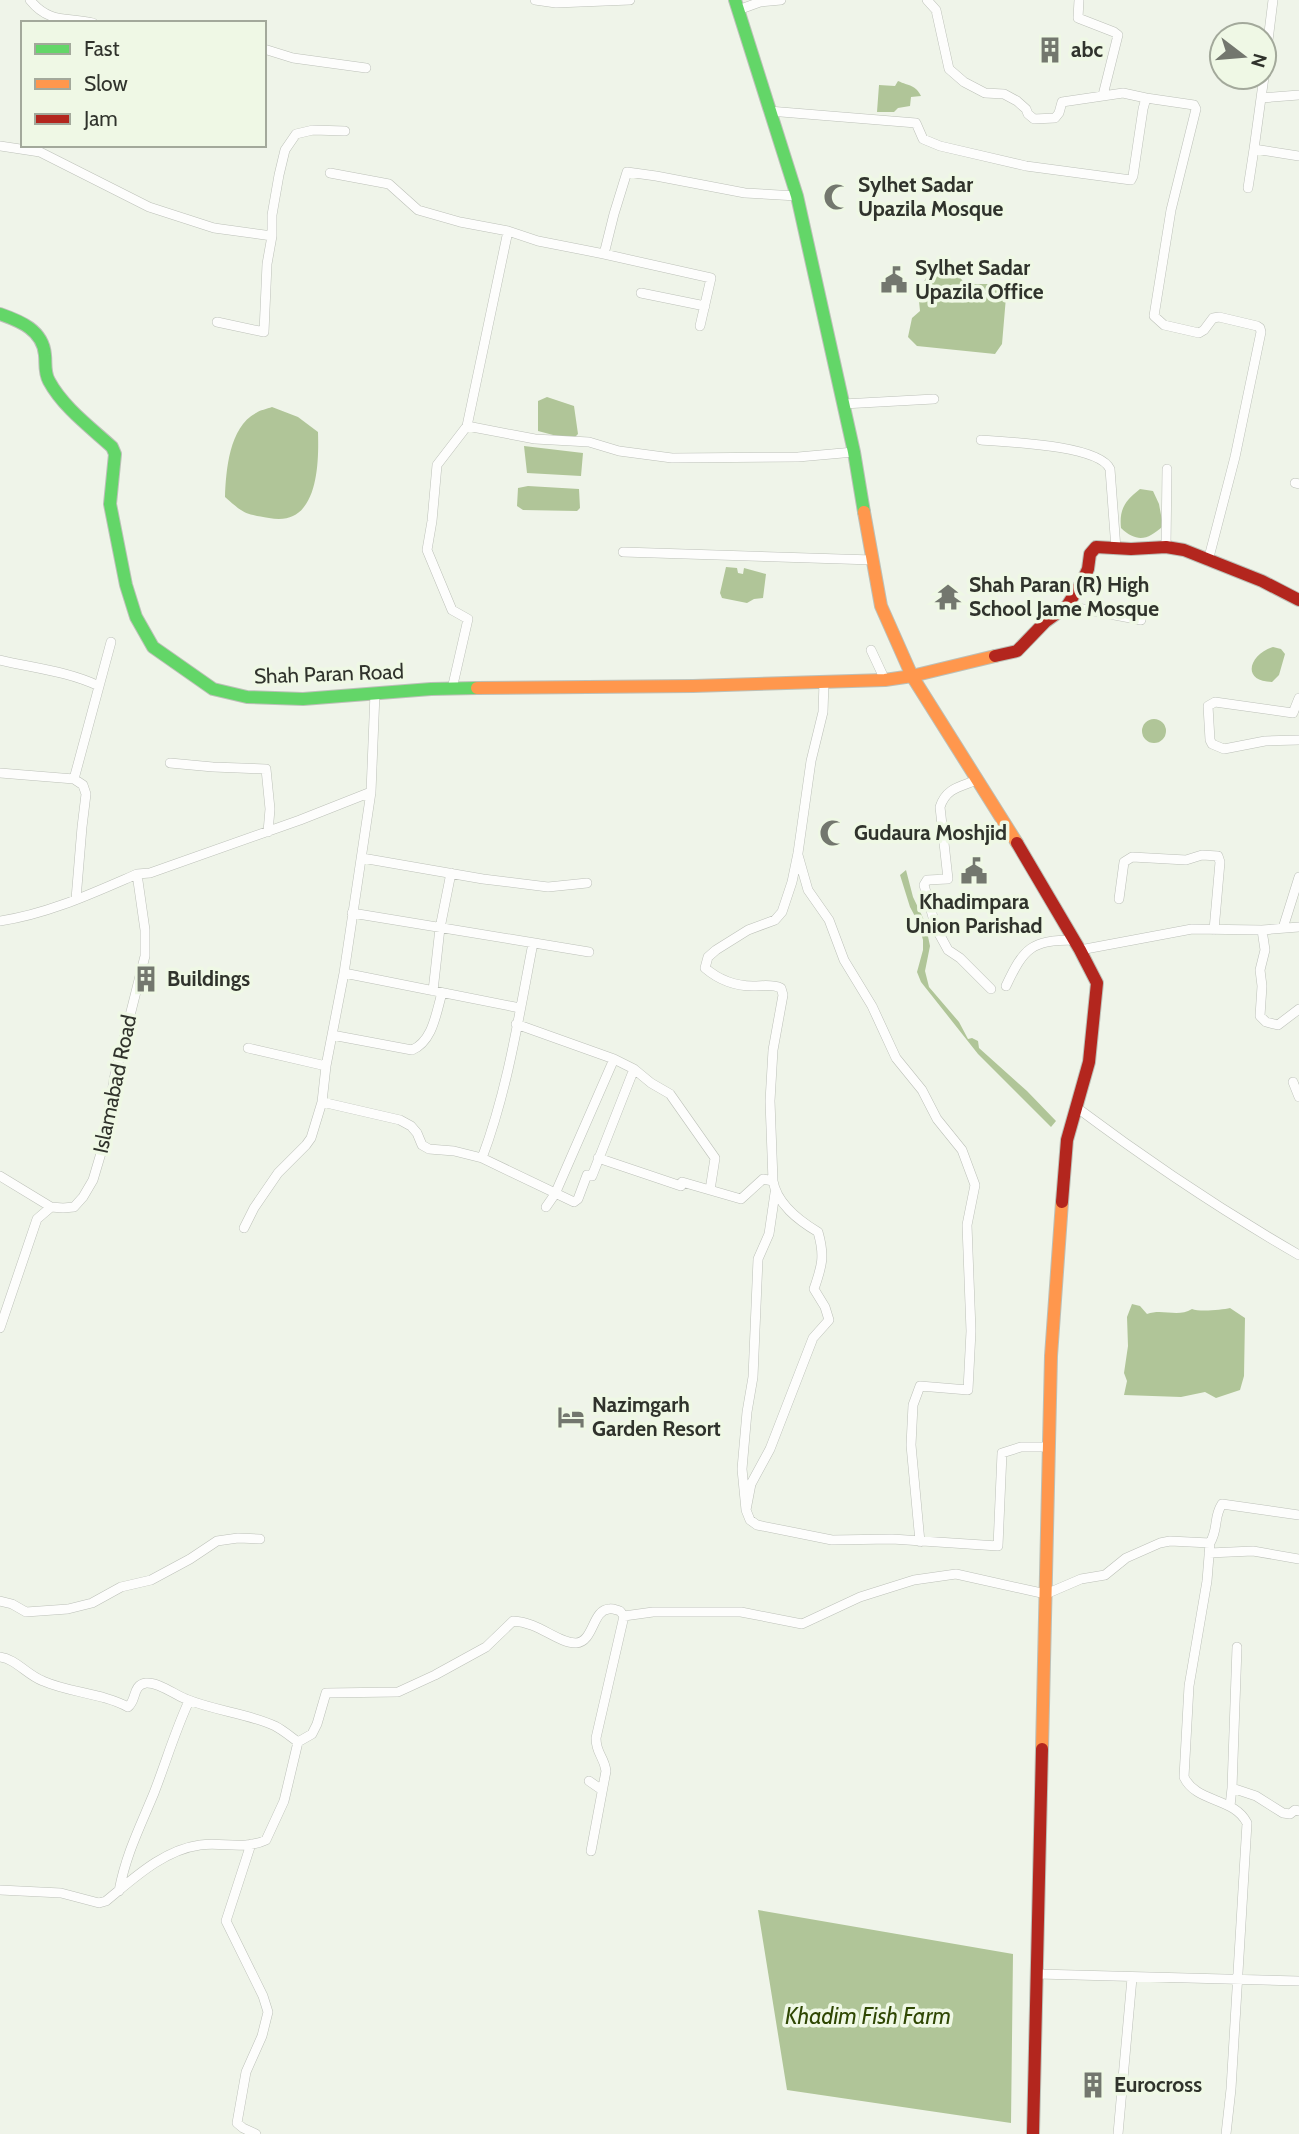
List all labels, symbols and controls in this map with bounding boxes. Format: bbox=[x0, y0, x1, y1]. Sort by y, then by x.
legend bbox=[21, 21, 266, 147]
north arrow bbox=[1208, 21, 1278, 91]
building icon: abc bbox=[1035, 35, 1065, 65]
text: Fast bbox=[84, 36, 120, 61]
place label: abc bbox=[1071, 37, 1103, 62]
text: N bbox=[1246, 51, 1272, 70]
text: Slow bbox=[84, 71, 128, 96]
text: Jam bbox=[83, 106, 118, 131]
place label: Sylhet Sadar Upazila Mosque bbox=[858, 172, 1004, 221]
mosque icon: Sylhet Sadar Upazila Mosque bbox=[822, 182, 852, 212]
place label: Sylhet Sadar Upazila Office bbox=[915, 255, 1044, 304]
public building icon: Sylhet Sadar Upazila Office bbox=[879, 265, 909, 295]
place label: Shah Paran (R) High School Jame Mosque bbox=[969, 572, 1159, 621]
temple icon: Shah Paran (R) High School Jame Mosque bbox=[933, 582, 963, 612]
street label: Shah Paran Road bbox=[254, 658, 404, 689]
mosque icon: Gudaura Moshjid bbox=[818, 818, 848, 848]
place label: Gudaura Moshjid bbox=[854, 820, 1007, 845]
public building icon: Khadimpara Union Parishad bbox=[959, 856, 989, 886]
place label: Khadimpara Union Parishad bbox=[905, 889, 1043, 938]
building icon: Buildings bbox=[131, 964, 161, 994]
place label: Buildings bbox=[167, 966, 250, 991]
street label: Islamabad Road bbox=[88, 1012, 141, 1155]
place label: Nazimgarh Garden Resort bbox=[592, 1392, 721, 1441]
hotel icon: Nazimgarh Garden Resort bbox=[556, 1402, 586, 1432]
water label: Khadim Fish Farm bbox=[785, 2002, 951, 2030]
building icon: Eurocross bbox=[1078, 2070, 1108, 2100]
place label: Eurocross bbox=[1114, 2072, 1202, 2097]

